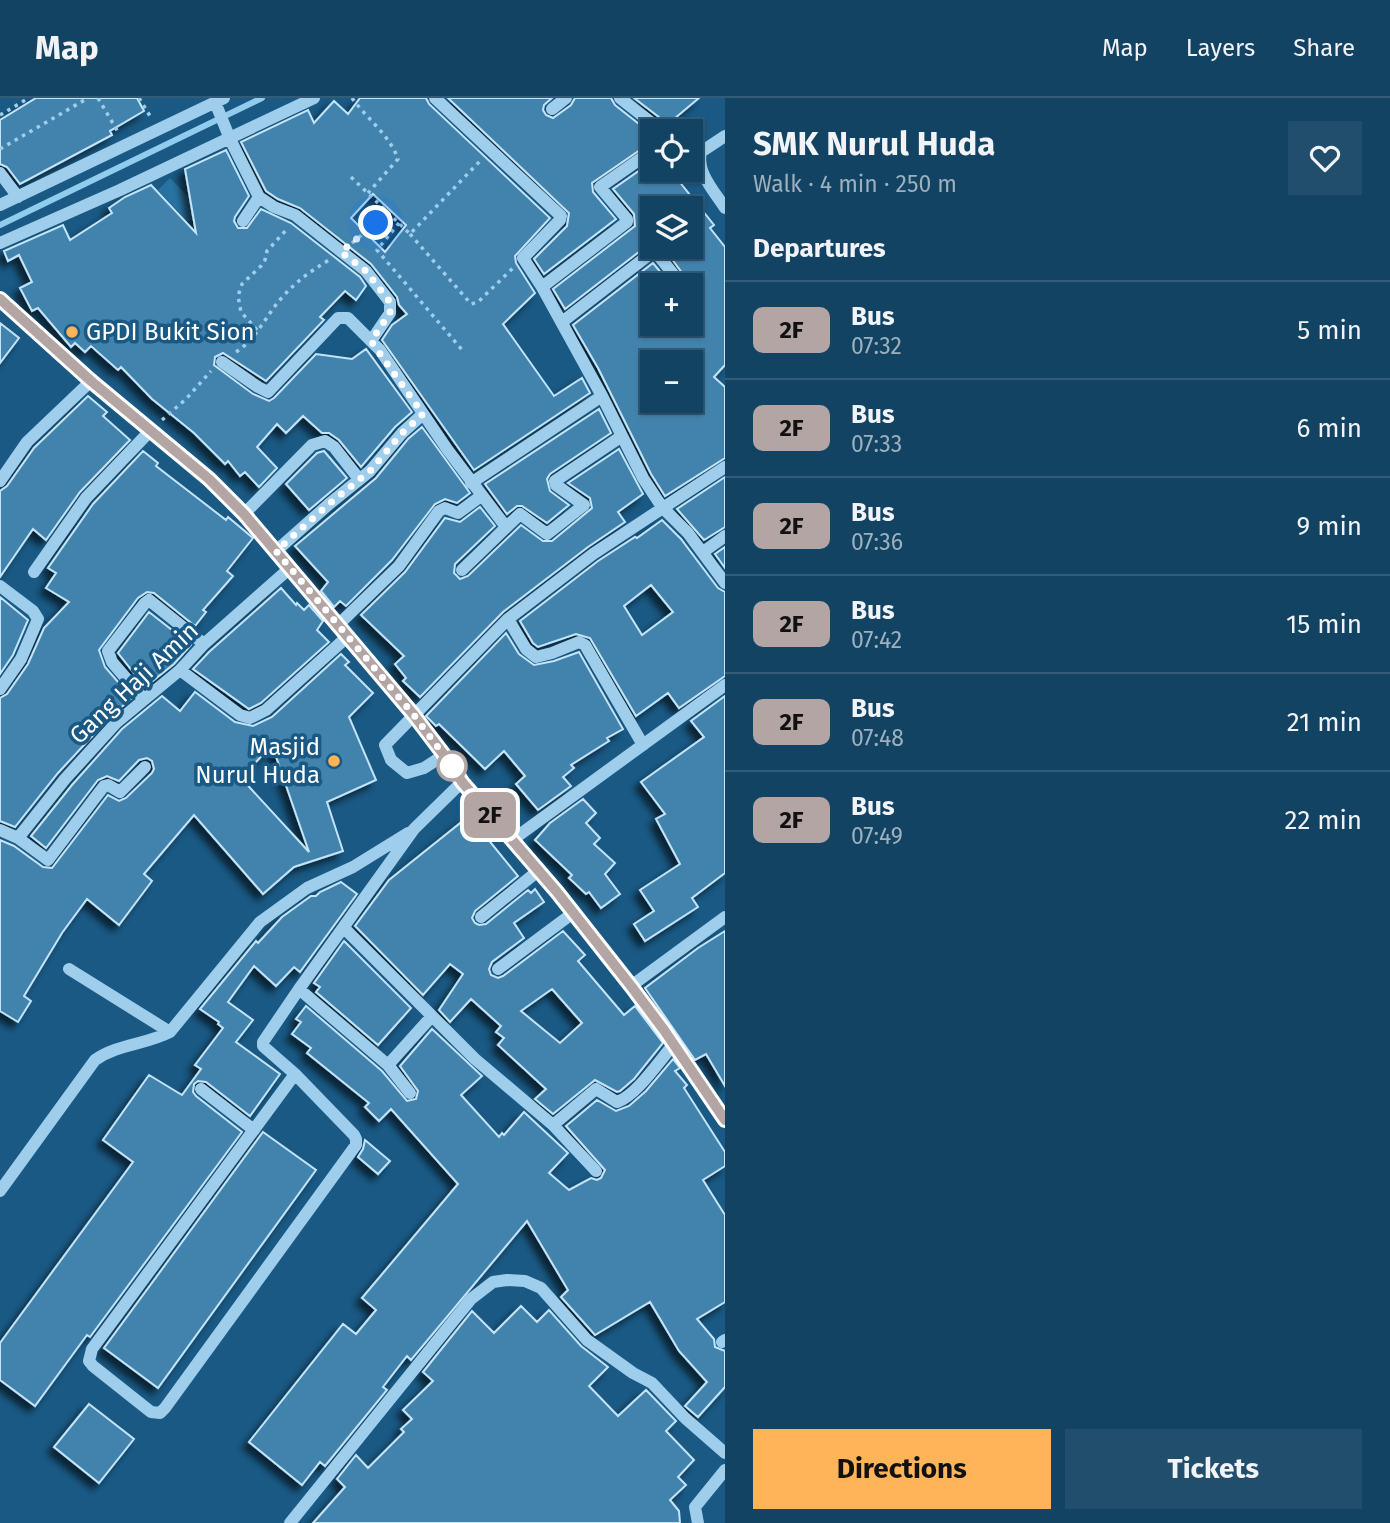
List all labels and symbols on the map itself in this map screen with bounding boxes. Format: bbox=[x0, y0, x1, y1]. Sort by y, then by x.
your location bbox=[358, 205, 393, 240]
place label: GPDI Bukit Sion bbox=[86, 318, 255, 346]
marker: GPDI Bukit Sion bbox=[64, 324, 80, 340]
street label: Gang Haji Amin bbox=[64, 616, 204, 750]
place label: Masjid Nurul Huda bbox=[195, 733, 320, 789]
unlabelled marker bbox=[437, 751, 467, 781]
marker: Masjid Nurul Huda bbox=[326, 753, 342, 769]
line badge: 2F bbox=[458, 792, 522, 838]

